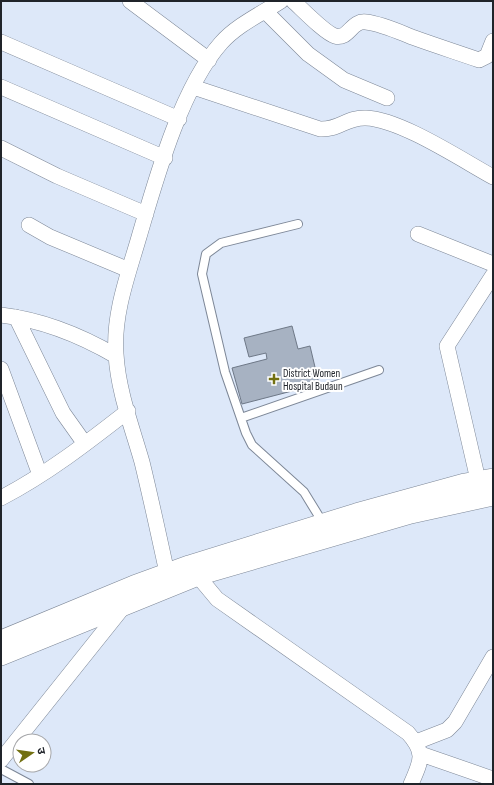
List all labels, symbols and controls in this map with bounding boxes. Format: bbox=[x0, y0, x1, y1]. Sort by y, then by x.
place label: District Women Hospital Budaun bbox=[283, 367, 343, 393]
marker: District Women Hospital Budaun bbox=[268, 373, 280, 385]
north arrow bbox=[12, 733, 52, 773]
text: उ bbox=[34, 746, 48, 756]

